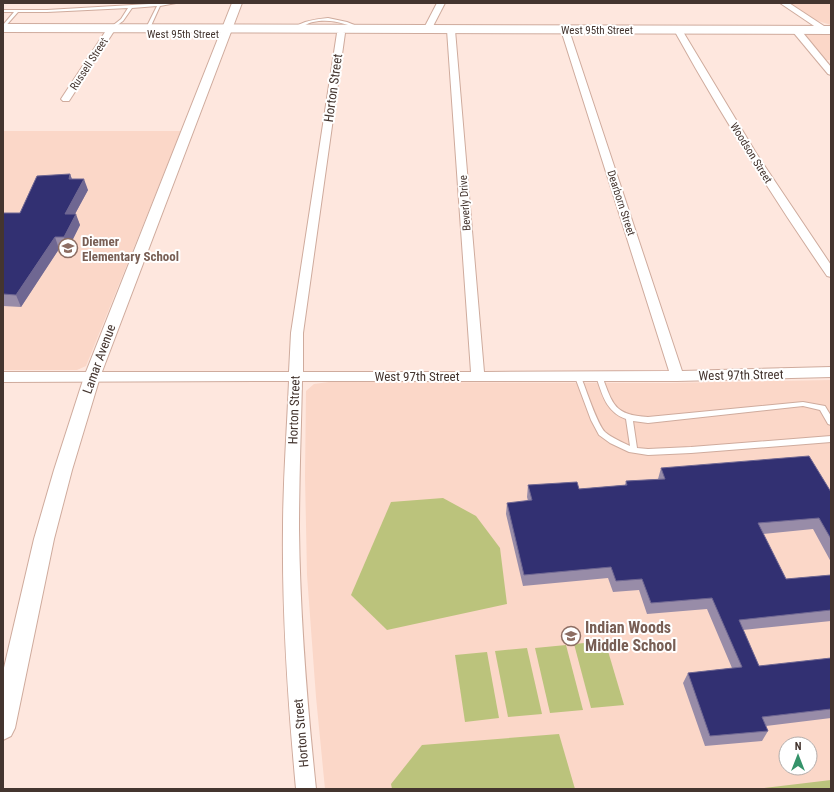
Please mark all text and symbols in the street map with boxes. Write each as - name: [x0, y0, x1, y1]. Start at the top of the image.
- street label: West 95th Street: [561, 24, 633, 37]
- street label: West 95th Street: [147, 28, 219, 41]
- street label: Russell Street: [67, 35, 111, 93]
- street label: Horton Street: [321, 53, 345, 123]
- street label: Woodson Street: [727, 120, 775, 186]
- street label: Dearborn Street: [604, 169, 638, 237]
- street label: Beverly Drive: [457, 175, 473, 231]
- place label: Diemer Elementary School: [82, 234, 179, 264]
- school or university icon: Diemer Elementary School: [57, 237, 79, 259]
- street label: Lamar Avenue: [80, 322, 118, 396]
- street label: West 97th Street: [698, 367, 784, 383]
- street label: West 97th Street: [375, 369, 460, 384]
- street label: Horton Street: [285, 375, 303, 445]
- place label: Indian Woods Middle School: [585, 618, 676, 655]
- school or university icon: Indian Woods Middle School: [560, 625, 582, 647]
- street label: Horton Street: [291, 698, 311, 768]
- north arrow: [778, 736, 818, 776]
- text: N: [795, 740, 802, 753]

